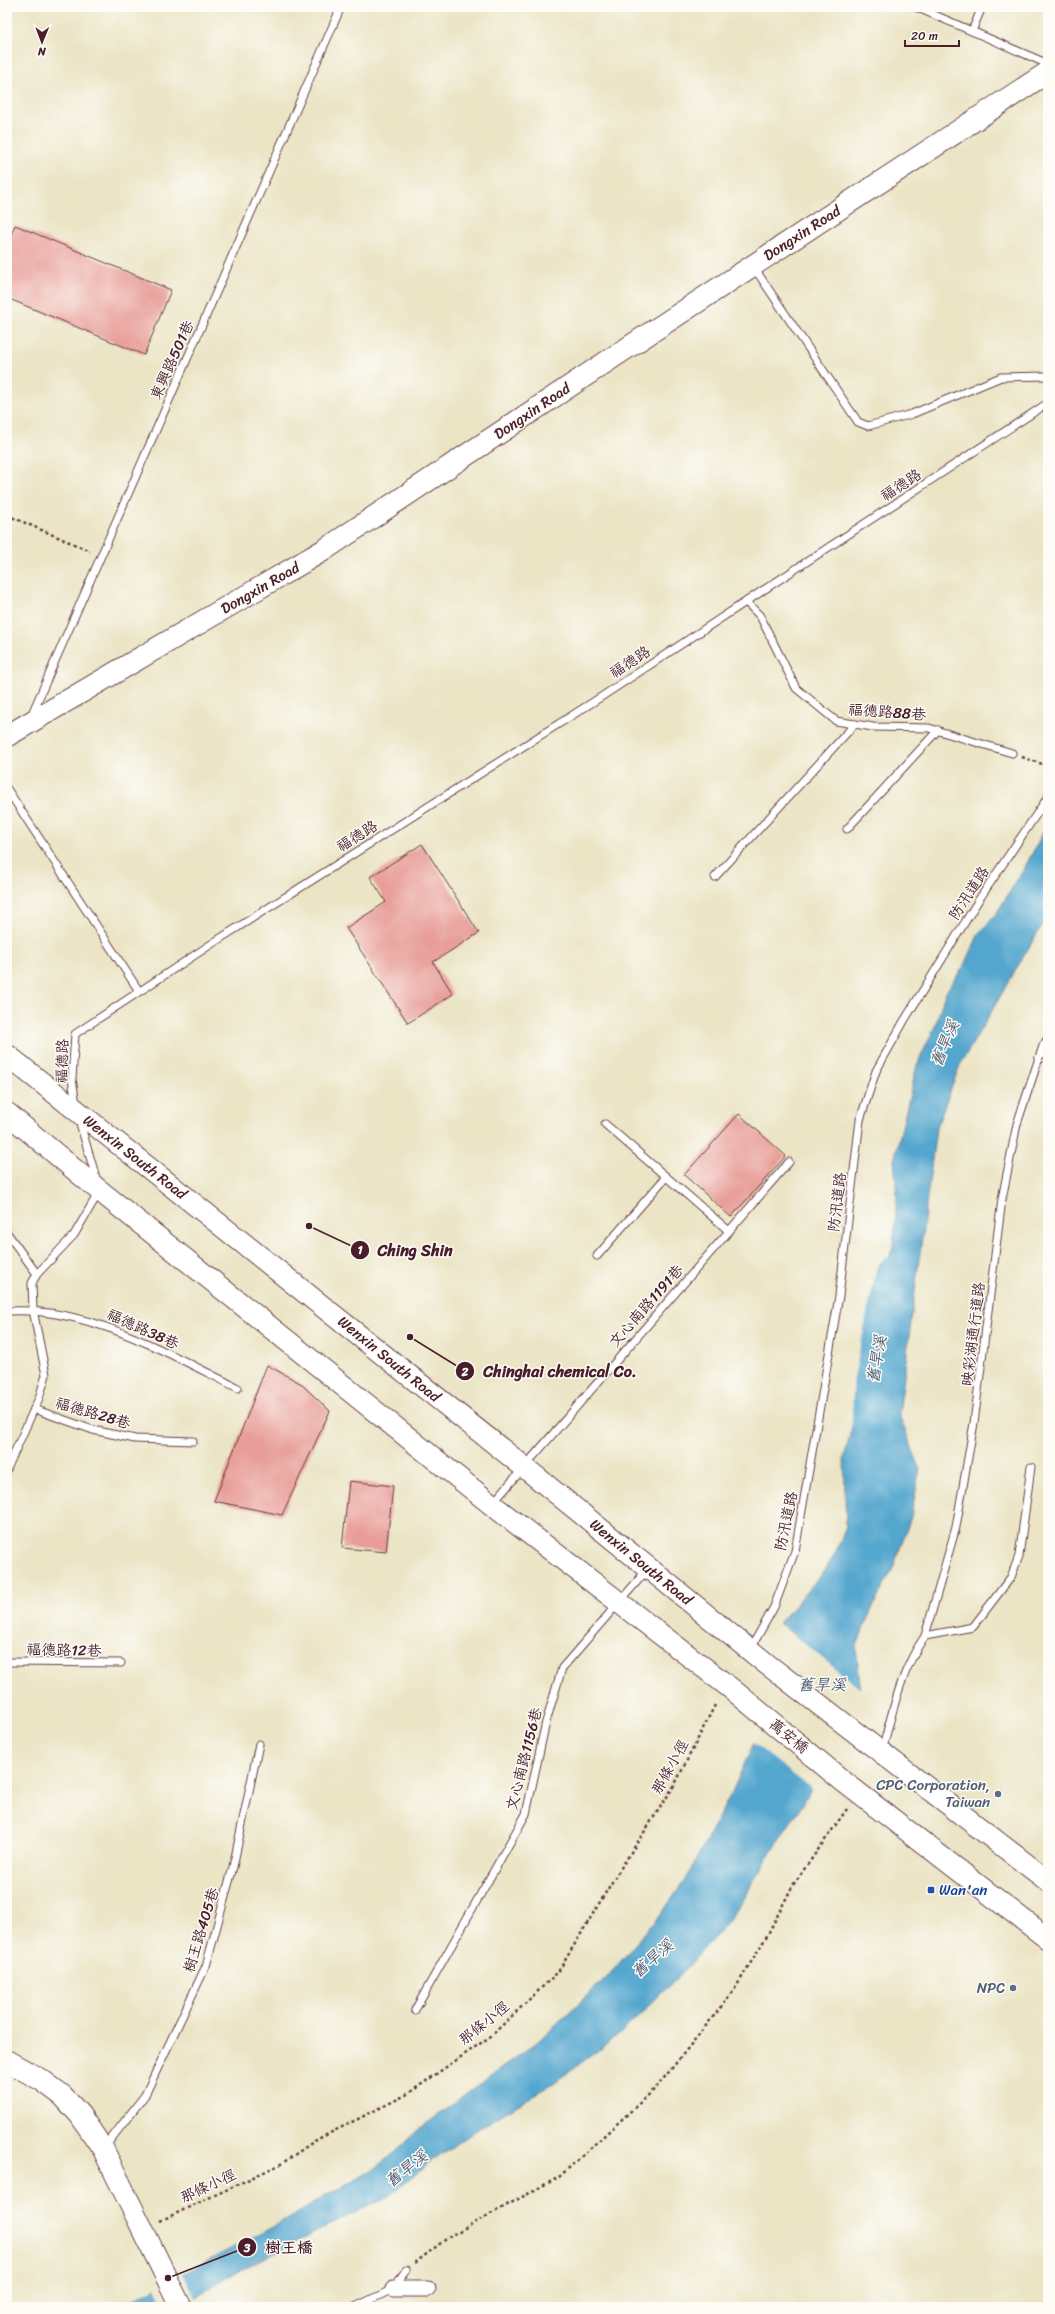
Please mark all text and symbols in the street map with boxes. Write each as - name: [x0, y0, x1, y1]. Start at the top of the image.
- north arrow: [22, 22, 62, 62]
- scale bar: [905, 22, 959, 48]
- text: 20 m: [911, 25, 938, 47]
- text: N: [37, 42, 47, 61]
- street label: Dongxin Road: [758, 198, 847, 268]
- street label: 東興路501巷: [143, 316, 201, 404]
- street label: Dongxin Road: [488, 375, 577, 446]
- street label: 福德路: [875, 462, 927, 508]
- street label: Dongxin Road: [215, 554, 306, 621]
- street label: 福德路: [604, 639, 656, 685]
- street label: 福德路88巷: [847, 696, 927, 728]
- street label: 福德路: [331, 813, 383, 859]
- street label: 防汛道路: [942, 861, 996, 925]
- water label: 舊旱溪: [922, 1015, 968, 1071]
- street label: 福德路: [48, 1038, 76, 1084]
- street label: Wenxin South Road: [77, 1108, 194, 1207]
- street label: 防汛道路: [820, 1171, 854, 1233]
- callout: Ching Shin: [350, 1236, 461, 1264]
- text: Ching Shin: [376, 1236, 453, 1265]
- text: 1: [357, 1239, 363, 1261]
- street label: 文心南路1191巷: [602, 1258, 690, 1354]
- street label: 映彩湖通行道路: [954, 1280, 992, 1388]
- street label: 福德路38巷: [102, 1301, 184, 1357]
- street label: Wenxin South Road: [332, 1309, 447, 1410]
- water label: 舊旱溪: [858, 1332, 895, 1385]
- callout: Chinghai chemical Co.: [455, 1357, 645, 1385]
- text: Chinghai chemical Co.: [482, 1357, 637, 1386]
- text: 2: [461, 1361, 469, 1383]
- street label: 福德路28巷: [52, 1390, 134, 1436]
- street label: 防汛道路: [767, 1489, 805, 1553]
- street label: Wenxin South Road: [584, 1512, 699, 1613]
- street label: 福德路12巷: [26, 1636, 102, 1664]
- water label: 舊旱溪: [798, 1670, 847, 1699]
- street label: 文心南路1156巷: [499, 1705, 549, 1813]
- street label: 萬安橋: [763, 1712, 815, 1760]
- street label: 那條小徑: [644, 1734, 696, 1800]
- place label: CPC Corporation, Taiwan: [876, 1772, 990, 1815]
- marker: CPC Corporation, Taiwan: [993, 1789, 1003, 1799]
- place label: Wan'an: [939, 1877, 987, 1903]
- street label: 樹王路405巷: [176, 1884, 226, 1976]
- marker: Wan'an: [926, 1885, 936, 1895]
- water label: 舊旱溪: [625, 1931, 681, 1985]
- place label: NPC: [977, 1975, 1005, 2001]
- marker: NPC: [1008, 1983, 1018, 1993]
- street label: 那條小徑: [452, 1994, 516, 2052]
- water label: 舊旱溪: [378, 2142, 435, 2195]
- street label: 那條小徑: [175, 2162, 241, 2210]
- callout: 樹王橋: [237, 2233, 321, 2261]
- text: 樹王橋: [265, 2233, 313, 2262]
- text: 3: [243, 2237, 251, 2259]

